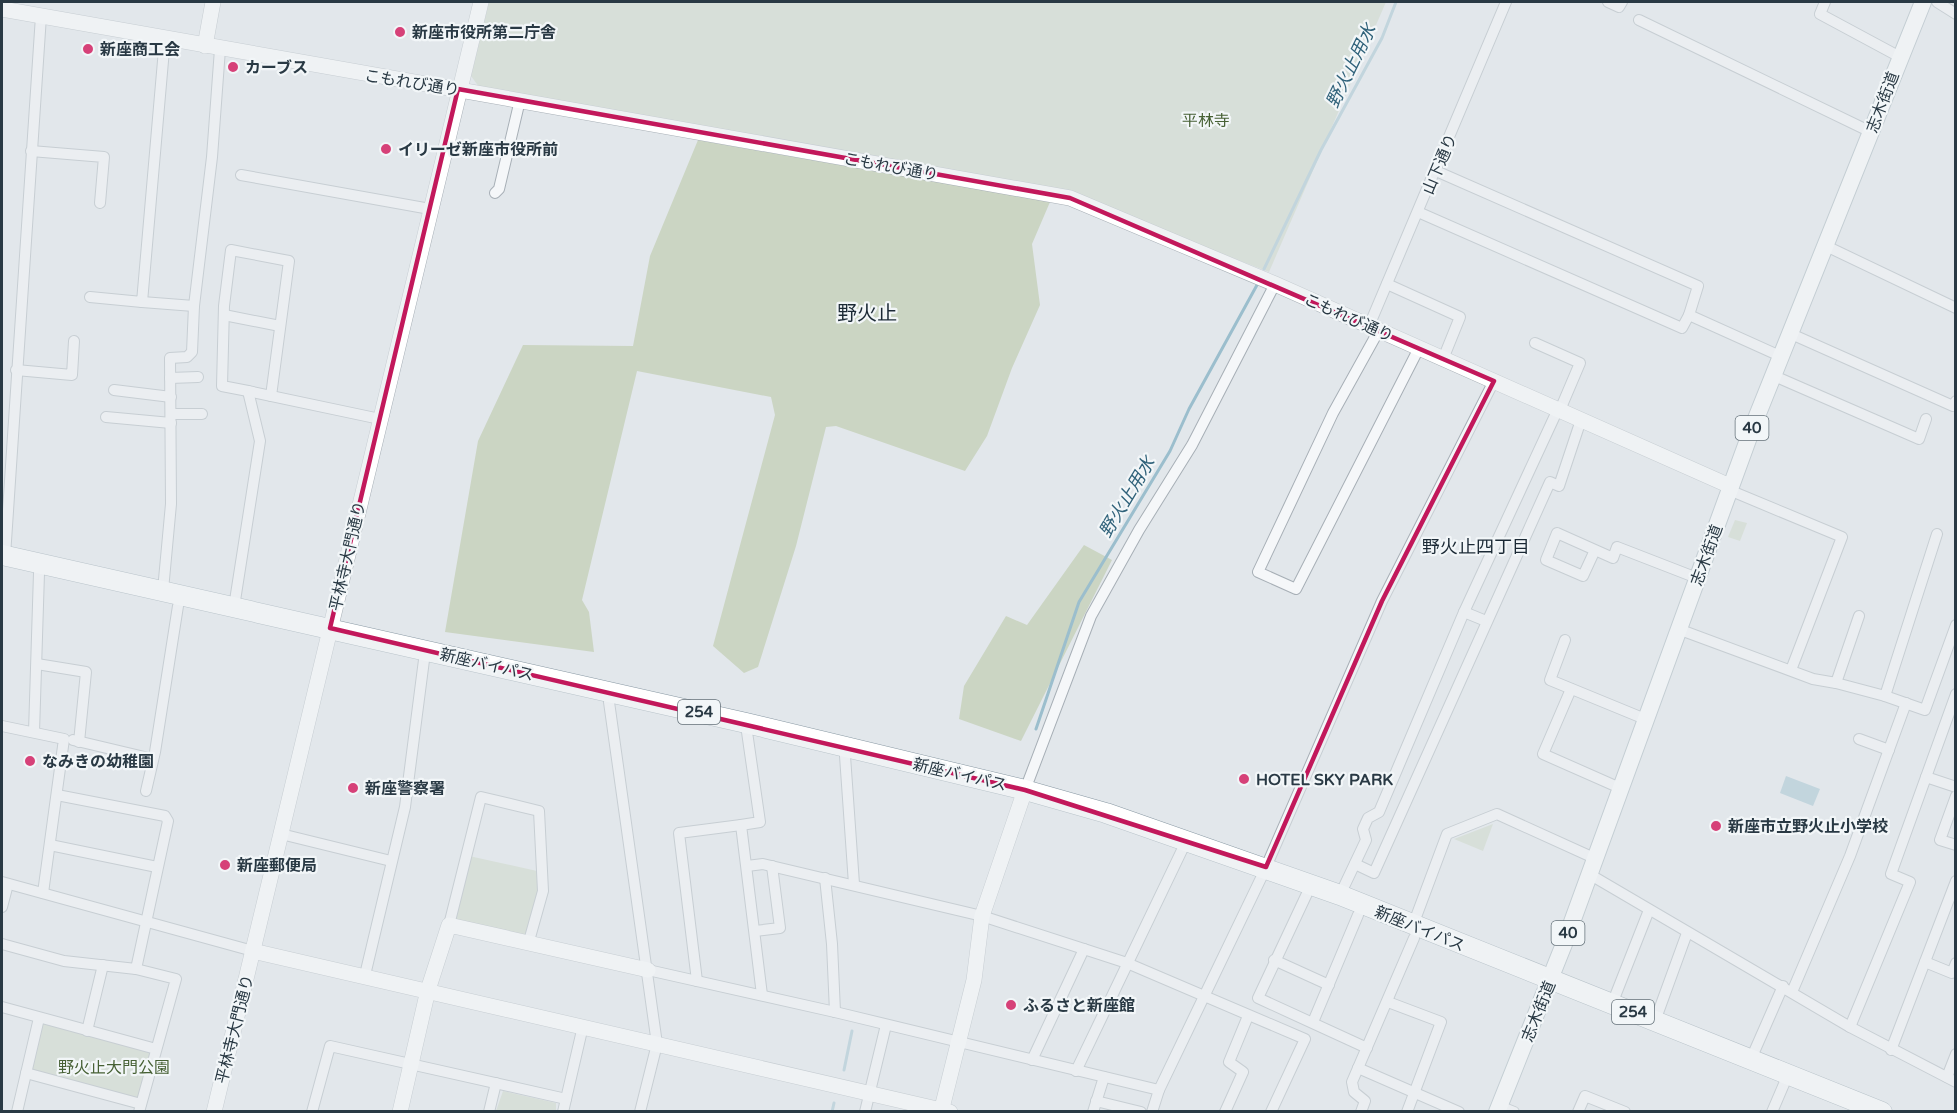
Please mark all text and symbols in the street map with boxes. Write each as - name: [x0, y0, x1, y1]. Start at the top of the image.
- water label: 野火止用水: [1321, 19, 1381, 111]
- place label: 新座市役所第二庁舎: [412, 23, 556, 43]
- marker: 新座市役所第二庁舎: [393, 25, 407, 39]
- place label: 新座商工会: [100, 40, 180, 60]
- marker: 新座商工会: [81, 42, 95, 56]
- place label: カーブス: [245, 58, 308, 78]
- marker: カーブス: [226, 60, 240, 74]
- street label: こもれび通り: [363, 66, 461, 100]
- street label: 志木街道: [1862, 69, 1904, 136]
- park label: 平林寺: [1182, 111, 1230, 131]
- street label: 山下通り: [1418, 131, 1462, 198]
- place label: イリーゼ新座市役所前: [398, 140, 558, 160]
- marker: イリーゼ新座市役所前: [379, 142, 393, 156]
- street label: こもれび通り: [842, 149, 940, 185]
- street label: こもれび通り: [1301, 289, 1397, 347]
- district label: 野火止: [837, 302, 897, 326]
- road number: 40: [1736, 416, 1768, 440]
- water label: 野火止用水: [1094, 451, 1161, 541]
- street label: 平林寺大門通り: [326, 499, 370, 613]
- street label: 志木街道: [1687, 522, 1727, 589]
- district label: 野火止四丁目: [1422, 536, 1530, 558]
- street label: 新座バイパス: [438, 644, 536, 685]
- road number: 254: [678, 700, 720, 724]
- place label: なみきの幼稚園: [42, 752, 154, 772]
- marker: なみきの幼稚園: [23, 754, 37, 768]
- street label: 新座バイパス: [911, 754, 1009, 795]
- place label: HOTEL SKY PARK: [1256, 770, 1393, 790]
- marker: HOTEL SKY PARK: [1237, 772, 1251, 786]
- place label: 新座警察署: [365, 779, 445, 799]
- marker: 新座警察署: [346, 781, 360, 795]
- place label: 新座市立野火止小学校: [1728, 817, 1888, 837]
- marker: 新座市立野火止小学校: [1709, 819, 1723, 833]
- place label: 新座郵便局: [237, 856, 317, 876]
- marker: 新座郵便局: [218, 858, 232, 872]
- street label: 新座バイパス: [1372, 902, 1468, 956]
- road number: 40: [1552, 921, 1584, 945]
- street label: 平林寺大門通り: [212, 972, 258, 1086]
- street label: 志木街道: [1518, 978, 1560, 1045]
- place label: ふるさと新座館: [1023, 996, 1135, 1016]
- marker: ふるさと新座館: [1004, 998, 1018, 1012]
- road number: 254: [1612, 1000, 1654, 1024]
- park label: 野火止大門公園: [58, 1058, 170, 1078]

